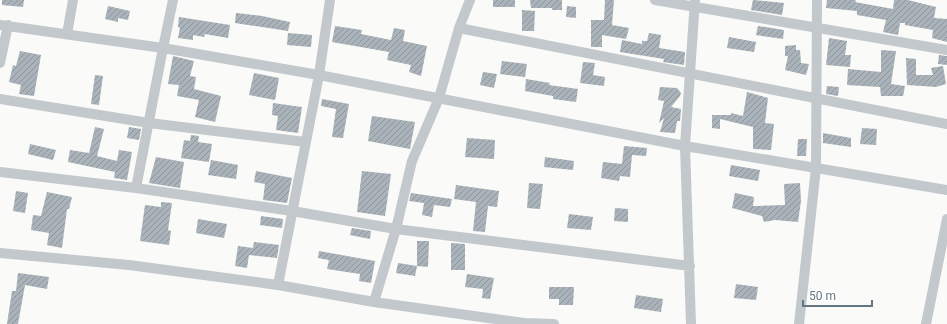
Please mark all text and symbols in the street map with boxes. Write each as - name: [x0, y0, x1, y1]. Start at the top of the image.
- scale bar: [803, 282, 872, 308]
- text: 50 m: [809, 289, 836, 303]

